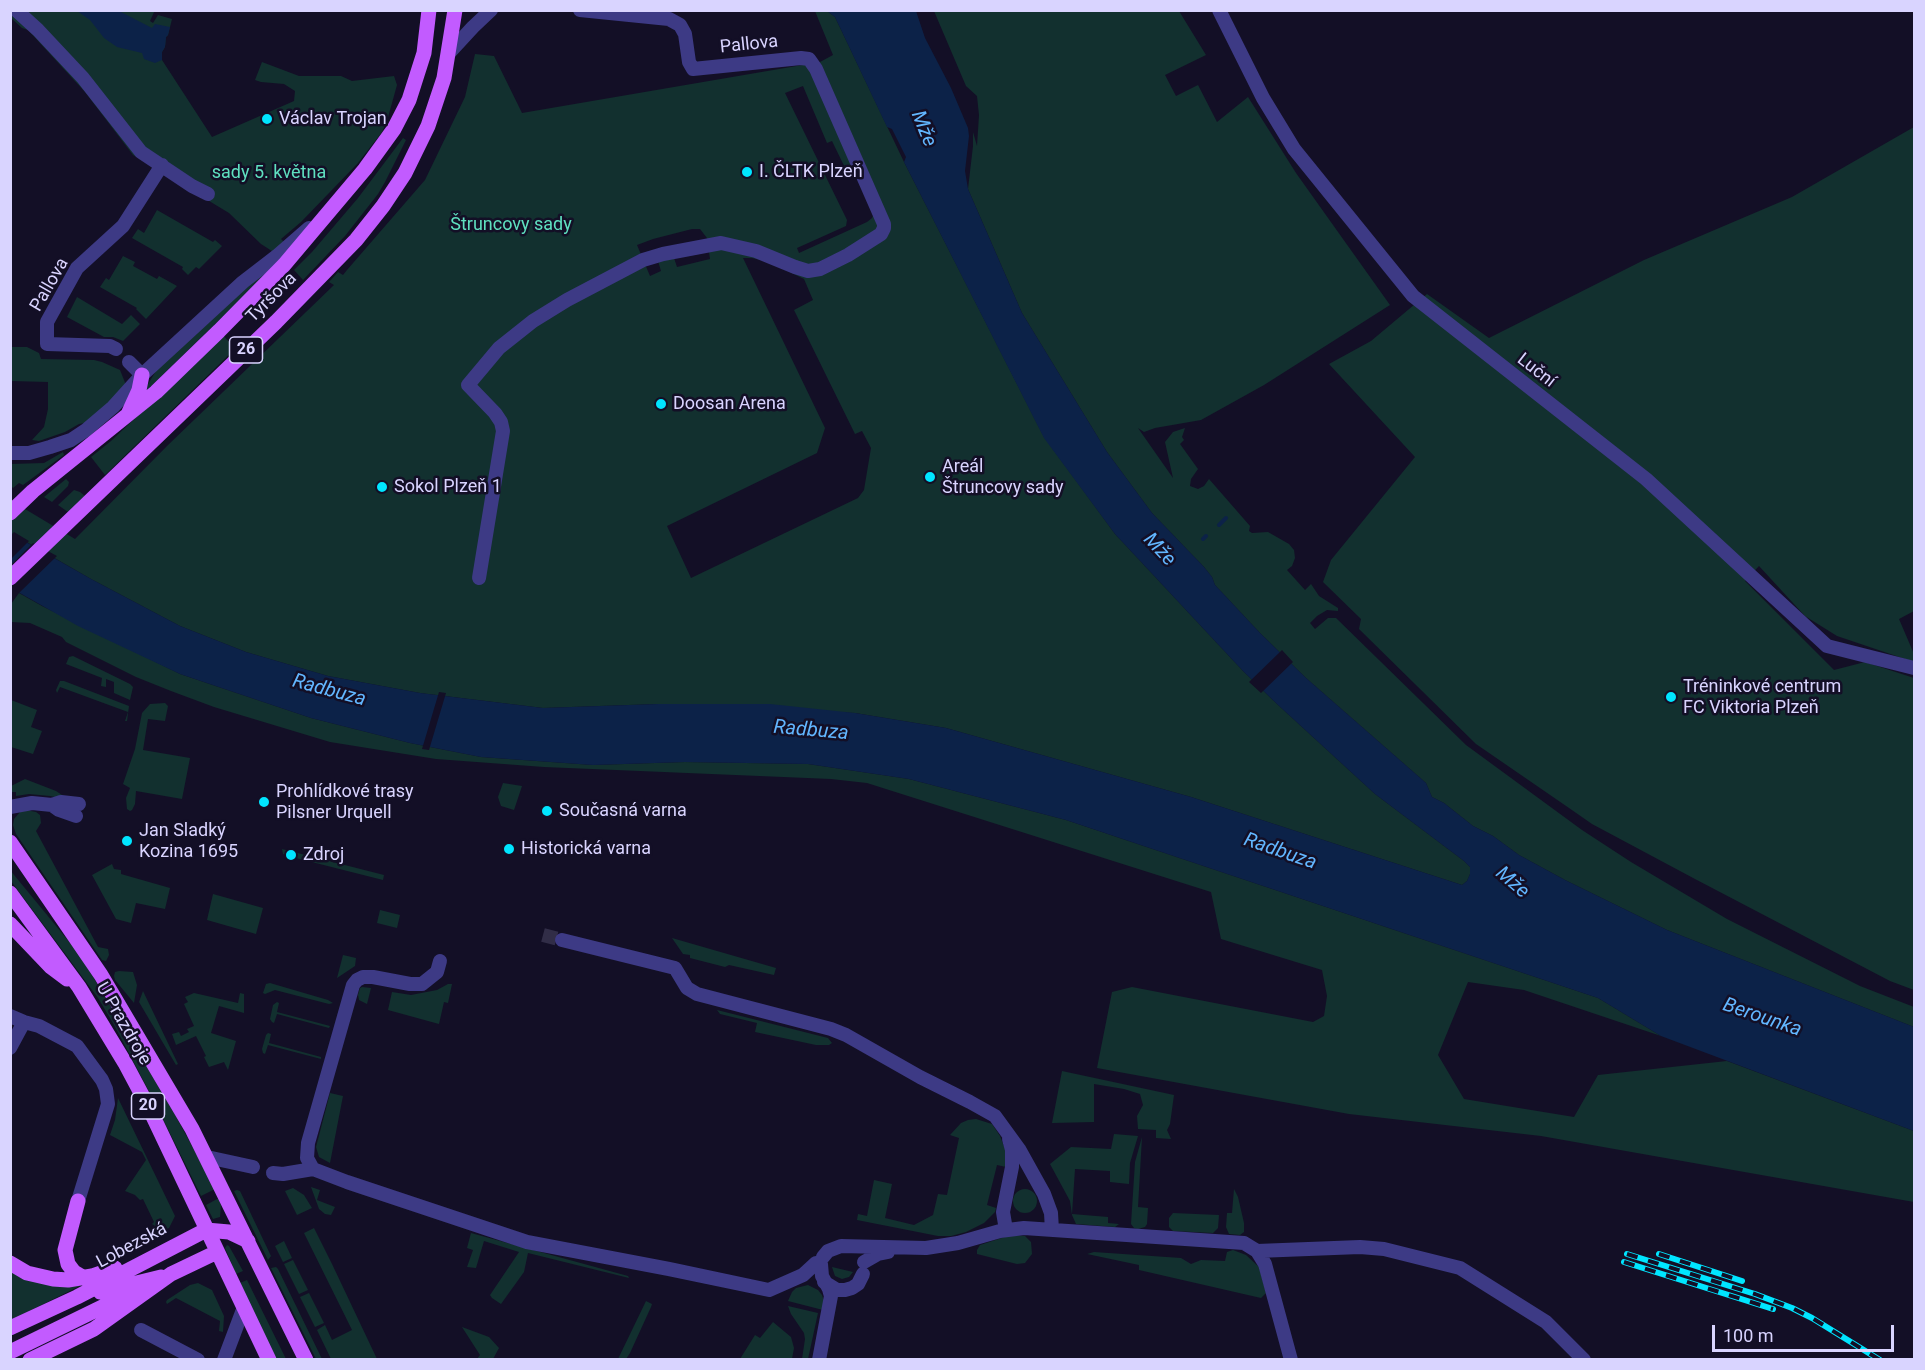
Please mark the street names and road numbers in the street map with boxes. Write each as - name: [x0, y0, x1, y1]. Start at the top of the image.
- street label: Pallova: [719, 31, 779, 59]
- street label: Pallova: [26, 254, 74, 316]
- street label: Tyršova: [242, 268, 302, 328]
- road number: 26: [230, 337, 262, 363]
- street label: Luční: [1512, 349, 1560, 393]
- street label: U Prazdroje: [91, 979, 155, 1069]
- road number: 20: [132, 1093, 164, 1119]
- street label: Lobezská: [93, 1218, 171, 1274]

